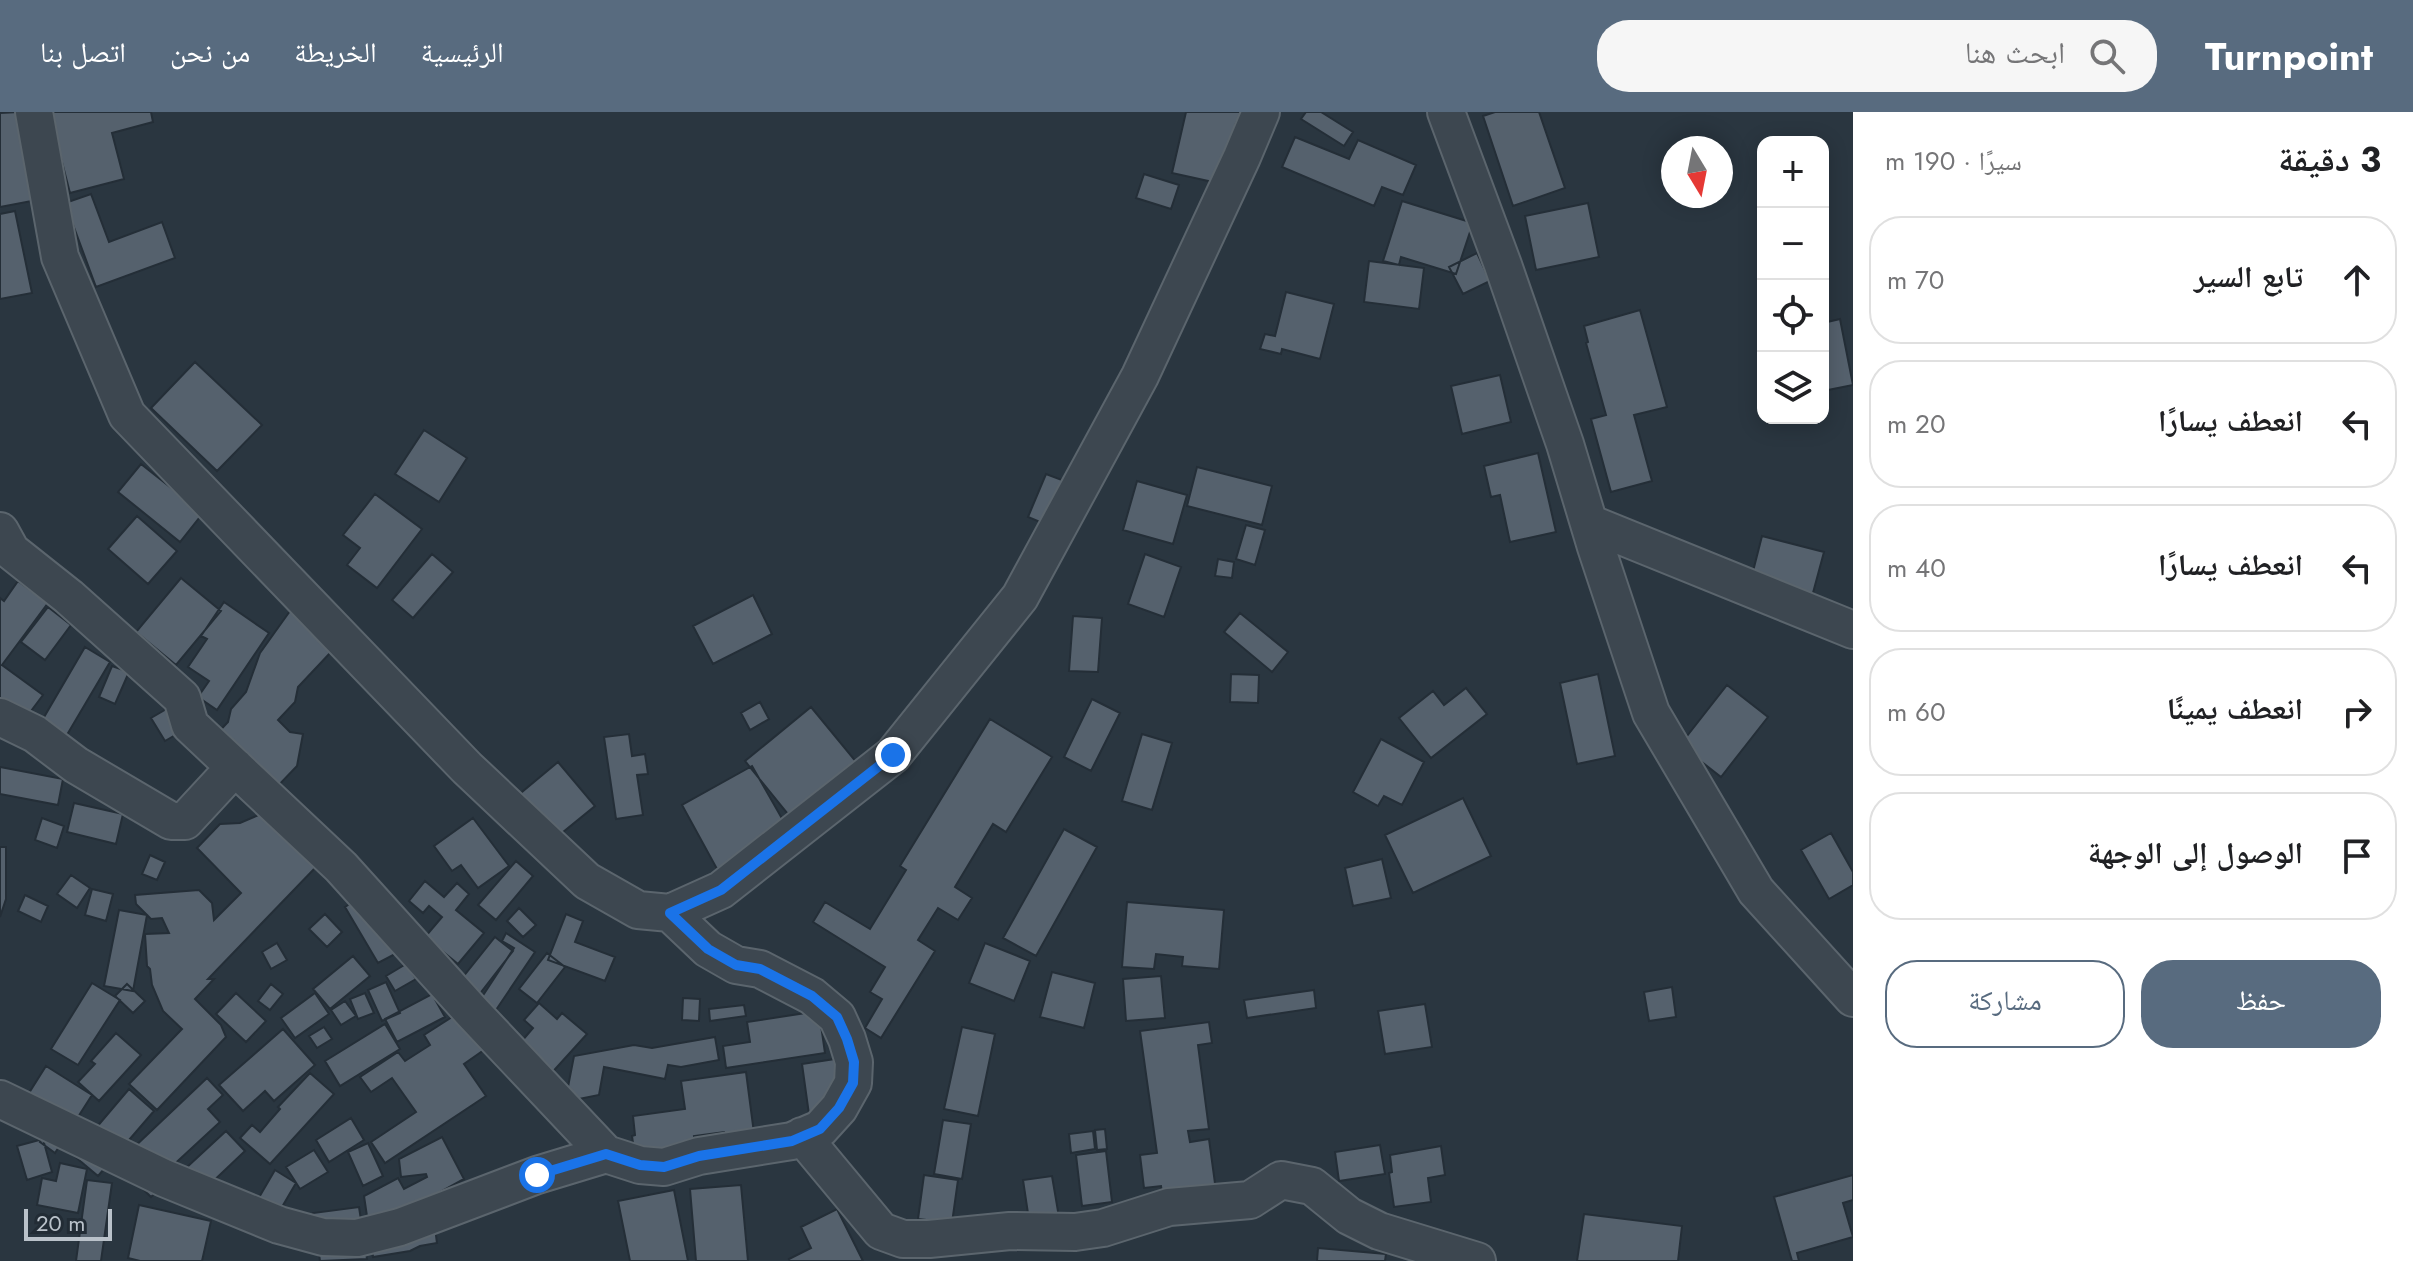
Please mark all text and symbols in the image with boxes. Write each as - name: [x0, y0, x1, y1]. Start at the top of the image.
- search box: [1597, 20, 2157, 92]
- text: Turnpoint: [2205, 29, 2373, 84]
- text: ابحث هنا: [1965, 31, 2065, 74]
- text: اتصل بنا: [40, 32, 126, 73]
- text: من نحن: [170, 32, 250, 73]
- text: الخريطة: [294, 32, 377, 73]
- text: الرئيسية: [421, 32, 504, 73]
- icon: search: [2085, 34, 2129, 78]
- text: 3 دقيقة: [2278, 135, 2381, 184]
- north arrow: [1661, 136, 1733, 208]
- map controls: [1757, 136, 1829, 424]
- button: +: [1757, 136, 1829, 208]
- text: سيرًا · 190 m: [1885, 142, 2022, 180]
- button: −: [1757, 208, 1829, 280]
- text: تابع السير: [2194, 255, 2303, 298]
- icon: ahead: [2335, 258, 2379, 302]
- text: 70 m: [1887, 261, 1944, 299]
- button: locate: [1757, 280, 1829, 352]
- button: layers: [1757, 352, 1829, 424]
- text: انعطف يسارًا: [2158, 399, 2303, 442]
- icon: left: [2335, 402, 2379, 446]
- text: 20 m: [1887, 405, 1946, 443]
- text: انعطف يسارًا: [2158, 543, 2303, 586]
- icon: left: [2335, 546, 2379, 590]
- text: 40 m: [1887, 549, 1946, 587]
- text: انعطف يمينًا: [2167, 687, 2303, 730]
- icon: right: [2335, 690, 2379, 734]
- text: 60 m: [1887, 693, 1946, 731]
- route end: [875, 737, 911, 773]
- text: الوصول إلى الوجهة: [2088, 831, 2303, 874]
- icon: arrive: [2335, 834, 2379, 878]
- button: مشاركة: [1885, 960, 2125, 1048]
- button: حفظ: [2141, 960, 2381, 1048]
- route start: [519, 1157, 555, 1193]
- scale bar: [24, 1205, 112, 1241]
- text: 20 m: [36, 1207, 85, 1239]

